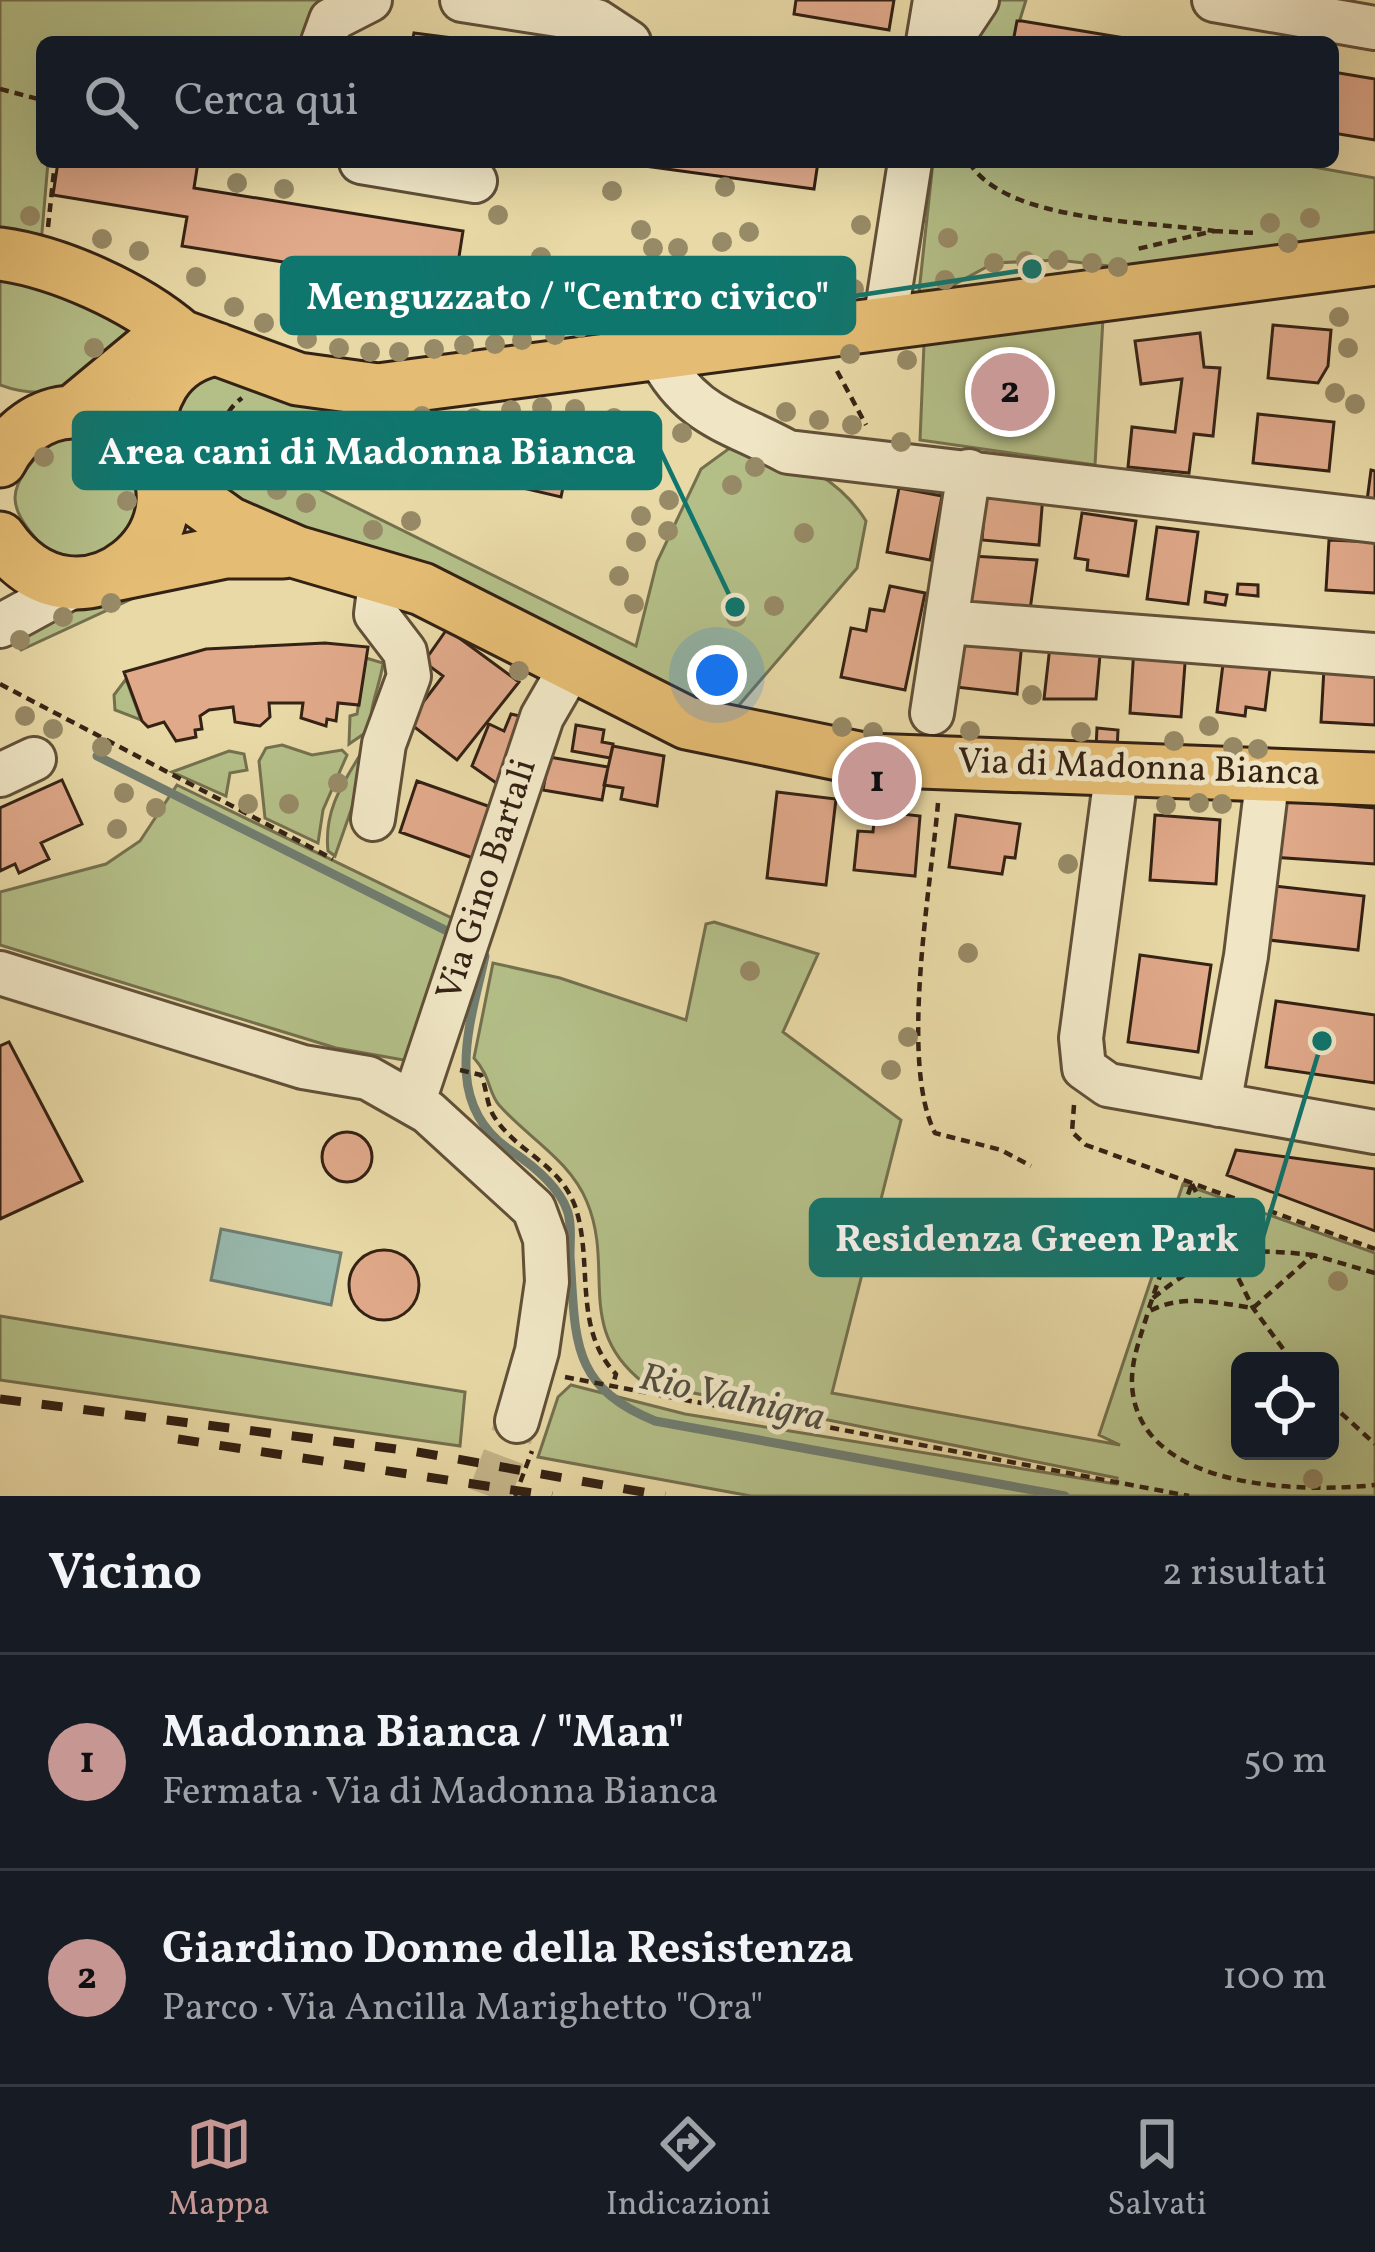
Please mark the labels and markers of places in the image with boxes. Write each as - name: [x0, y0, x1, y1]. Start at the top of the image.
- callout: Menguzzato / "Centro civico": [282, 258, 854, 333]
- pin: 2: [971, 347, 1049, 437]
- callout: Area cani di Madonna Bianca: [74, 413, 660, 488]
- pin: 1: [838, 736, 916, 826]
- callout: Residenza Green Park: [811, 1200, 1263, 1275]

